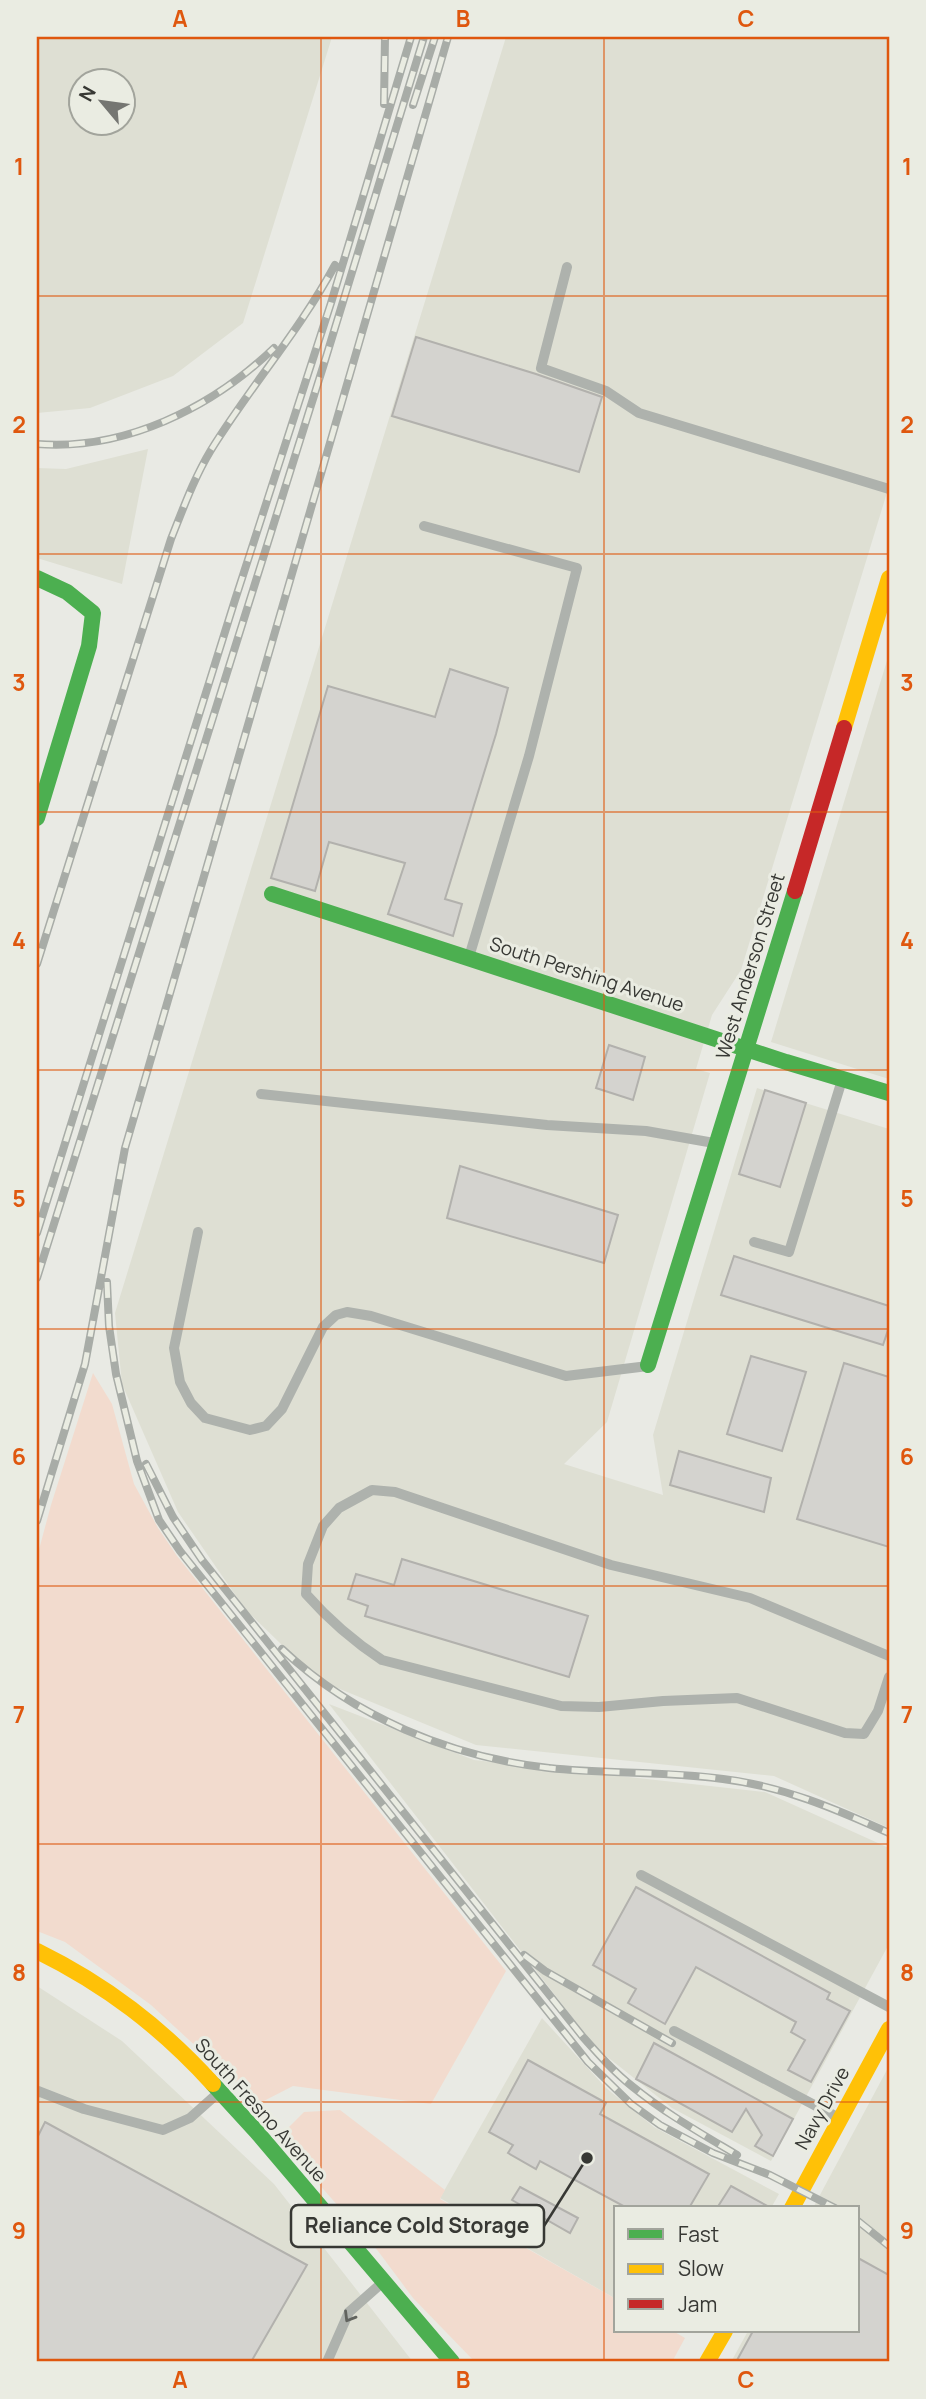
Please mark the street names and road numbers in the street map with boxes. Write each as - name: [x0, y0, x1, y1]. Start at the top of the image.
- street label: West Anderson Street: [709, 870, 791, 1062]
- street label: South Pershing Avenue: [486, 930, 688, 1018]
- street label: South Fresno Avenue: [189, 2032, 333, 2188]
- street label: Navy Drive: [789, 2062, 855, 2154]

